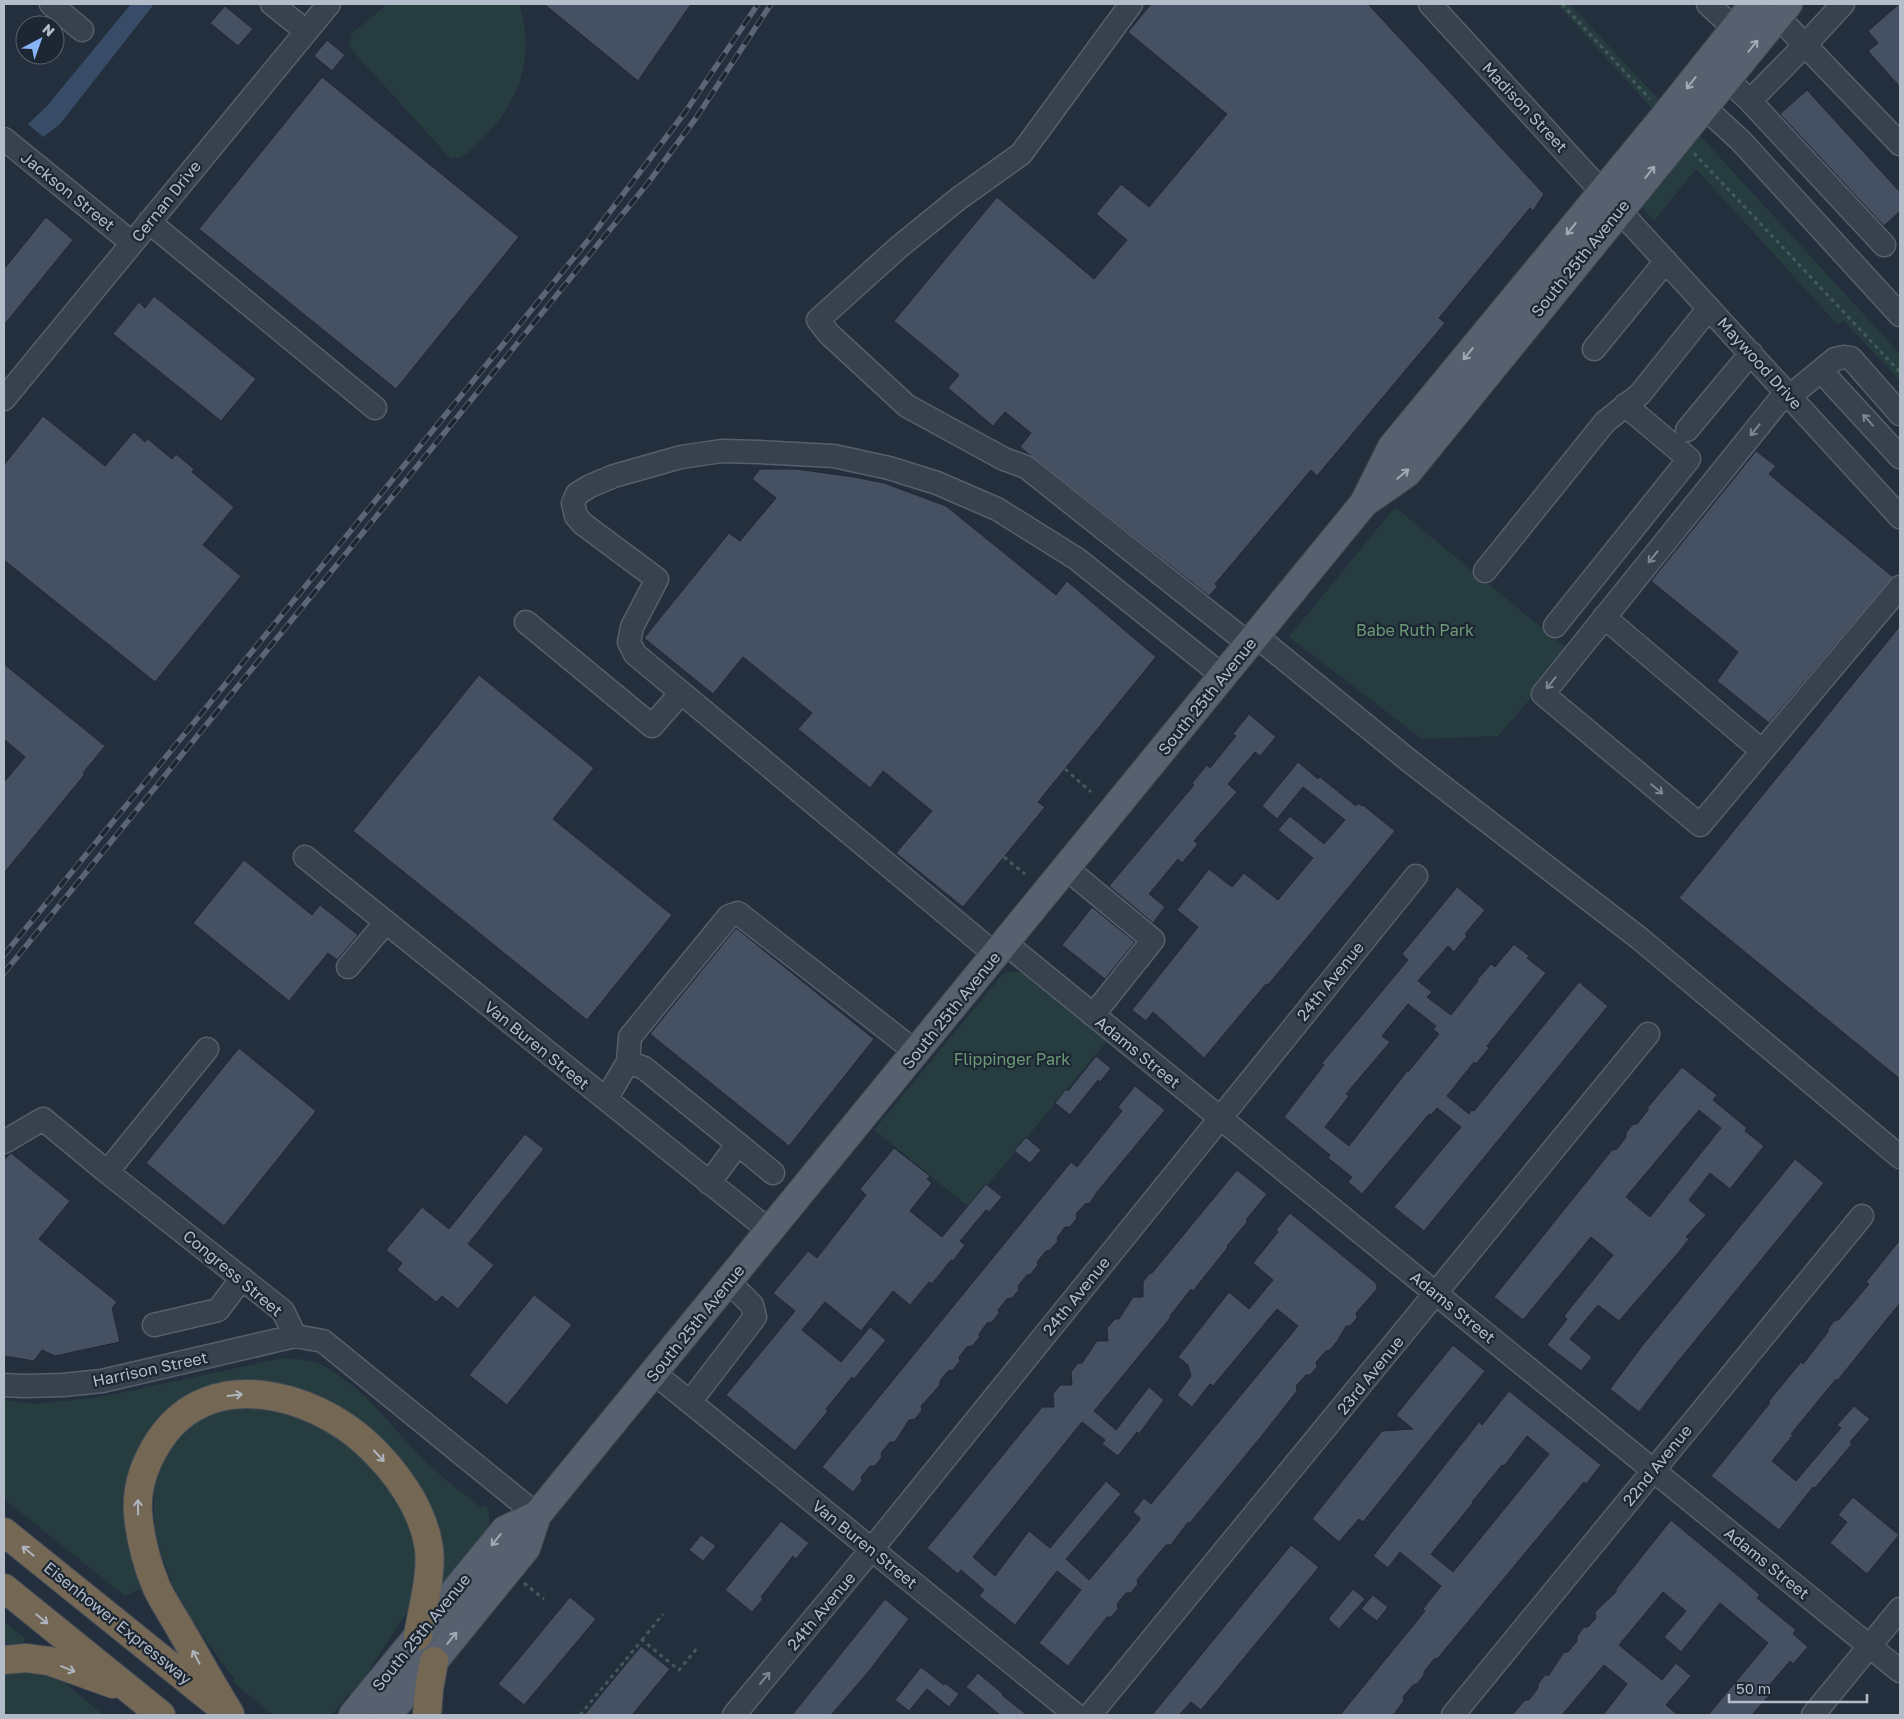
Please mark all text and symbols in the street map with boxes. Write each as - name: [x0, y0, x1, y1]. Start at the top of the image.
- north arrow: [15, 15, 65, 65]
- text: N: [39, 20, 58, 40]
- one-way arrow: [1748, 40, 1759, 53]
- street label: Madison Street: [1478, 58, 1572, 156]
- one-way arrow: [1686, 76, 1697, 89]
- street label: Jackson Street: [17, 147, 119, 235]
- street label: Cernan Drive: [127, 156, 205, 246]
- one-way arrow: [1645, 166, 1656, 179]
- street label: South 25th Avenue: [1527, 195, 1633, 321]
- one-way arrow: [1566, 222, 1577, 235]
- street label: Maywood Drive: [1713, 313, 1807, 413]
- one-way arrow: [1463, 347, 1474, 360]
- one-way arrow: [1862, 414, 1873, 427]
- one-way arrow: [1750, 423, 1761, 436]
- one-way arrow: [1396, 469, 1409, 480]
- one-way arrow: [1648, 550, 1659, 563]
- park label: Babe Ruth Park: [1356, 620, 1474, 640]
- street label: South 25th Avenue: [1154, 633, 1260, 759]
- one-way arrow: [1546, 676, 1557, 689]
- one-way arrow: [1650, 783, 1663, 795]
- street label: 24th Avenue: [1292, 937, 1368, 1025]
- street label: South 25th Avenue: [898, 947, 1004, 1073]
- street label: Van Buren Street: [480, 996, 594, 1094]
- street label: Adams Street: [1092, 1012, 1184, 1092]
- park label: Flippinger Park: [954, 1049, 1070, 1069]
- street label: Congress Street: [179, 1226, 287, 1320]
- street label: 24th Avenue: [1038, 1252, 1114, 1340]
- street label: South 25th Avenue: [642, 1260, 748, 1386]
- street label: Adams Street: [1407, 1267, 1499, 1347]
- street label: 23rd Avenue: [1332, 1332, 1408, 1418]
- street label: Harrison Street: [91, 1347, 209, 1391]
- one-way arrow: [226, 1390, 242, 1400]
- street label: 22nd Avenue: [1618, 1420, 1696, 1510]
- one-way arrow: [373, 1450, 385, 1463]
- street label: Van Buren Street: [808, 1495, 922, 1593]
- one-way arrow: [133, 1499, 143, 1516]
- street label: Adams Street: [1721, 1523, 1813, 1603]
- one-way arrow: [491, 1534, 502, 1547]
- one-way arrow: [22, 1546, 35, 1557]
- street label: Eisenhower Expressway: [40, 1557, 196, 1689]
- street label: 24th Avenue: [783, 1568, 859, 1654]
- street label: South 25th Avenue: [368, 1569, 474, 1695]
- one-way arrow: [35, 1614, 49, 1624]
- one-way arrow: [447, 1632, 458, 1645]
- one-way arrow: [191, 1650, 200, 1665]
- one-way arrow: [60, 1665, 75, 1675]
- one-way arrow: [760, 1671, 771, 1684]
- scale bar: [1729, 1672, 1866, 1704]
- text: 50 m: [1736, 1679, 1771, 1697]

